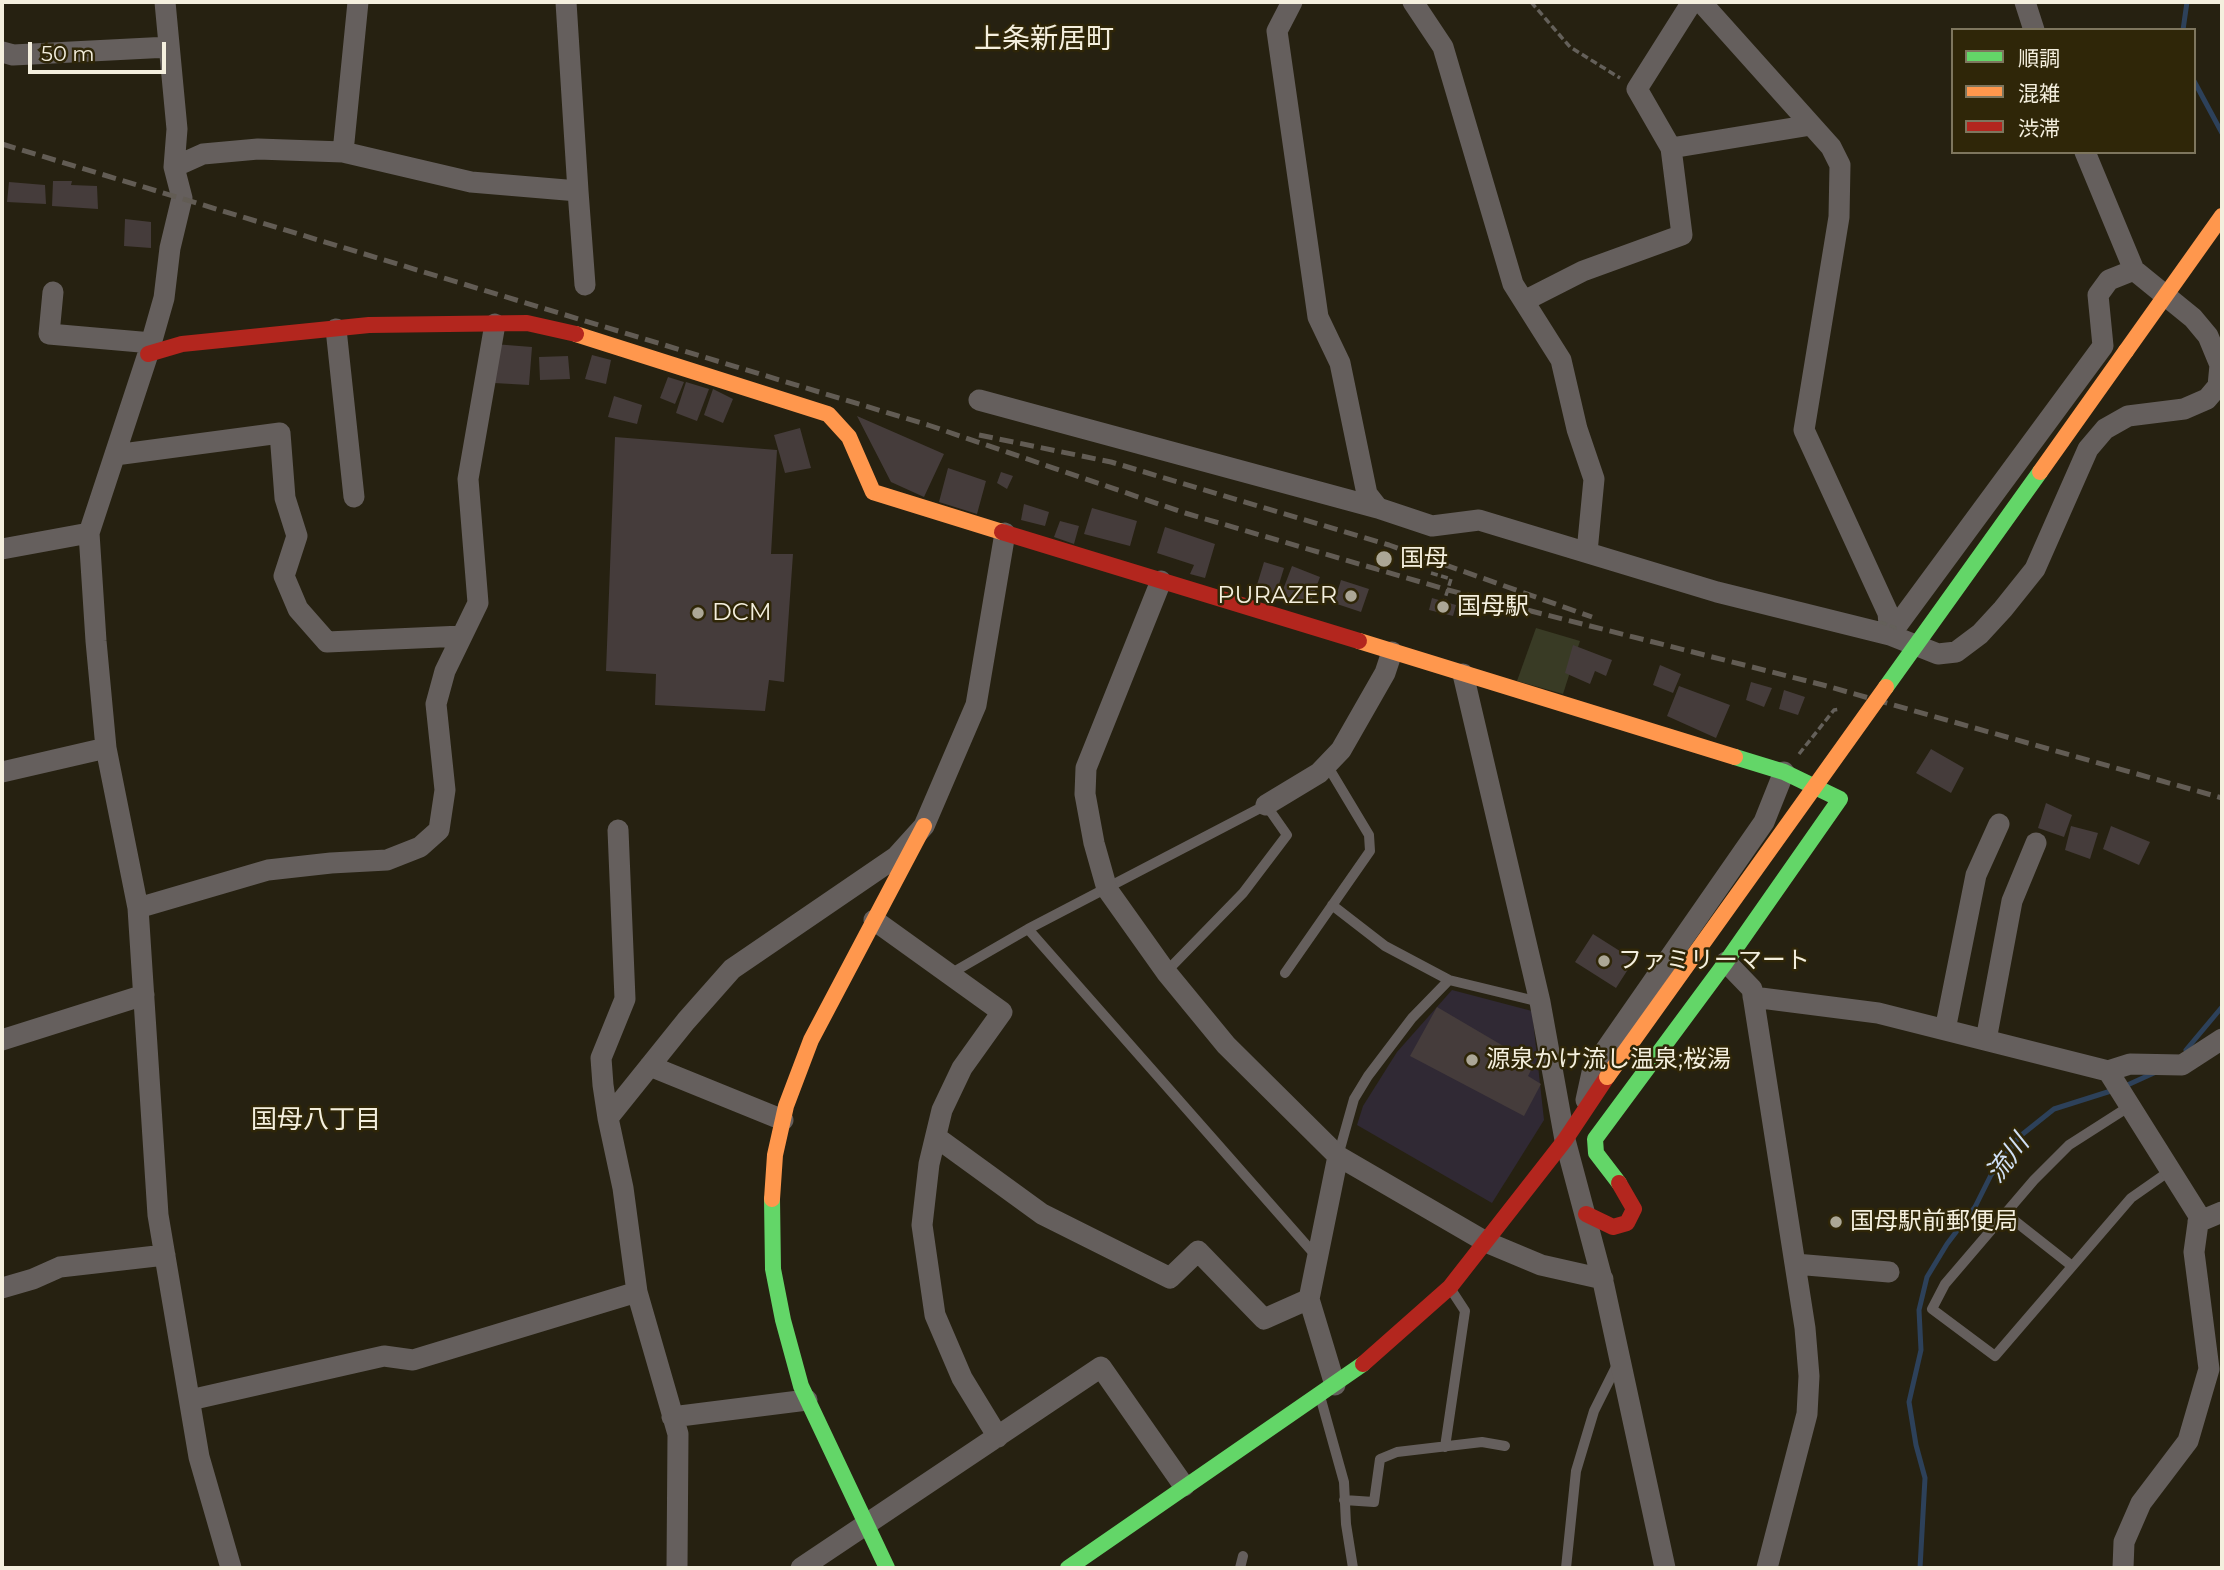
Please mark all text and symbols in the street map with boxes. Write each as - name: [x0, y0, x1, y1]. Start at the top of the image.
- district label: 上条新居町: [974, 23, 1114, 57]
- scale bar: [32, 28, 170, 72]
- legend: [1951, 28, 2196, 154]
- text: 50 m: [41, 41, 95, 66]
- text: 順調: [2018, 46, 2060, 71]
- text: 混雑: [2018, 81, 2060, 106]
- text: 渋滞: [2018, 116, 2060, 141]
- place label: 国母: [1400, 545, 1448, 573]
- marker: 国母: [1374, 549, 1394, 569]
- place label: PURAZER: [1217, 582, 1337, 610]
- marker: PURAZER: [1343, 588, 1359, 604]
- place label: 国母駅: [1457, 593, 1529, 621]
- place label: DCM: [712, 599, 772, 627]
- marker: 国母駅: [1435, 599, 1451, 615]
- marker: DCM: [690, 605, 706, 621]
- place label: ファミリーマート: [1618, 947, 1810, 975]
- marker: ファミリーマート: [1596, 953, 1612, 969]
- place label: 源泉かけ流し温泉;桜湯: [1486, 1046, 1731, 1074]
- marker: 源泉かけ流し温泉;桜湯: [1464, 1052, 1480, 1068]
- district label: 国母八丁目: [251, 1104, 381, 1136]
- water label: 流川: [1980, 1129, 2036, 1189]
- place label: 国母駅前郵便局: [1850, 1208, 2018, 1236]
- marker: 国母駅前郵便局: [1828, 1214, 1844, 1230]

